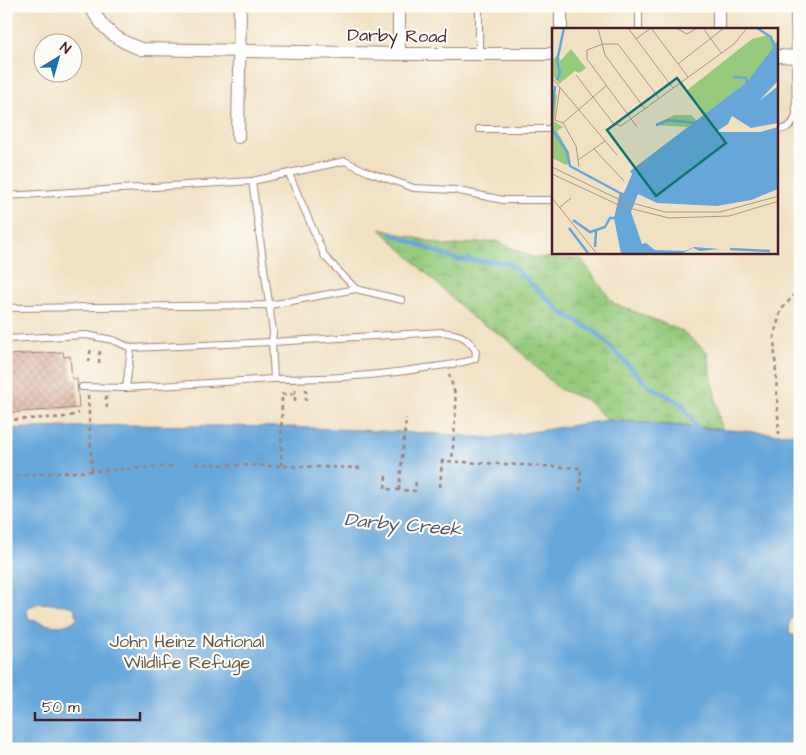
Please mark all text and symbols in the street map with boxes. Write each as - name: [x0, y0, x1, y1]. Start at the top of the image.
- street label: Darby Road: [347, 23, 447, 50]
- inset map: [552, 28, 778, 254]
- north arrow: [32, 32, 82, 82]
- text: N: [56, 38, 75, 59]
- water label: Darby Creek: [343, 506, 463, 544]
- park label: John Heinz National Wildlife Refuge: [110, 629, 265, 676]
- scale bar: [35, 690, 140, 722]
- text: 50 m: [42, 697, 80, 718]

